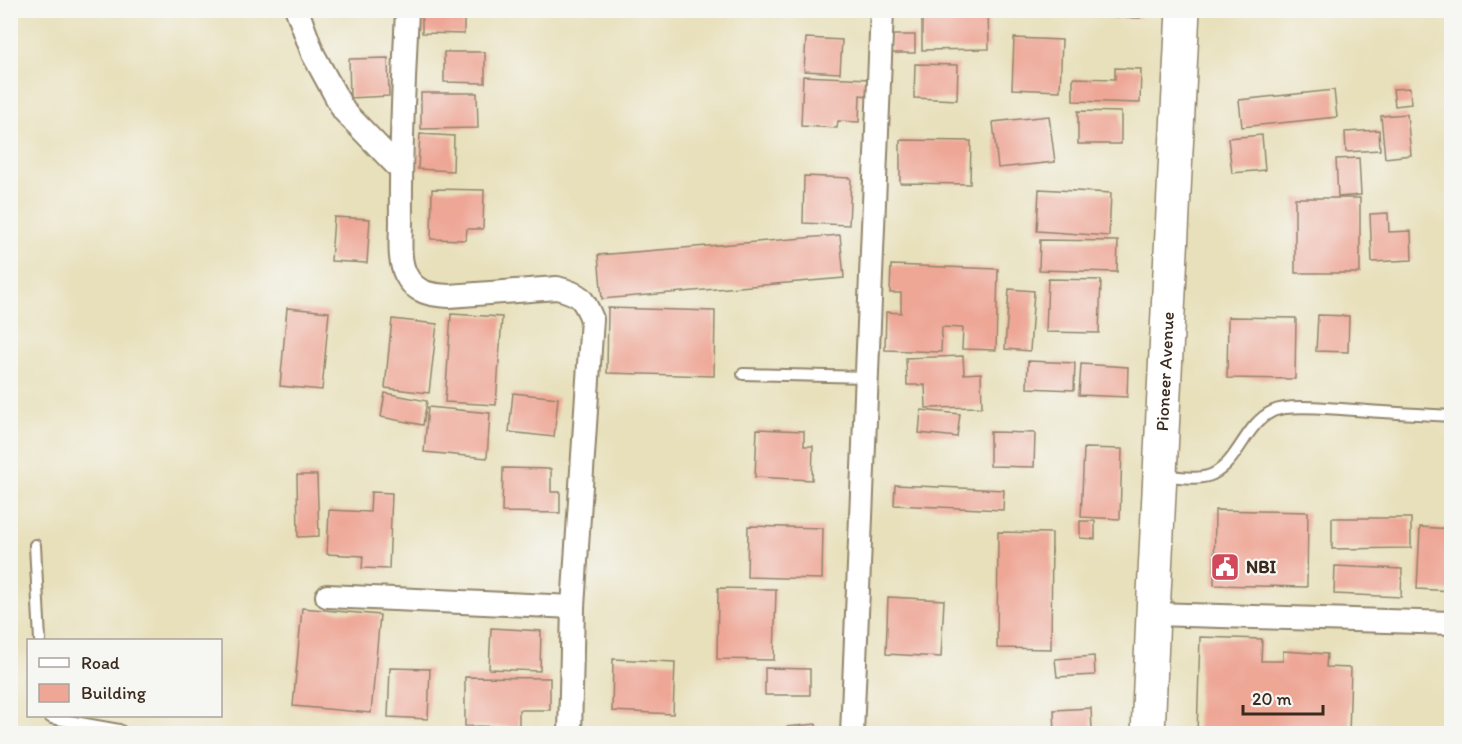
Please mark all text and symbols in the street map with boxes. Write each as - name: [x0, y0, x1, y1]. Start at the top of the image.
- street label: Pioneer Avenue: [1151, 311, 1179, 432]
- public building icon: NBI: [1209, 551, 1241, 583]
- place label: NBI: [1246, 556, 1277, 578]
- legend: [27, 639, 222, 717]
- text: Road: [81, 652, 120, 674]
- scale bar: [1243, 678, 1322, 716]
- text: Building: [81, 682, 147, 704]
- text: 20 m: [1252, 688, 1292, 710]

